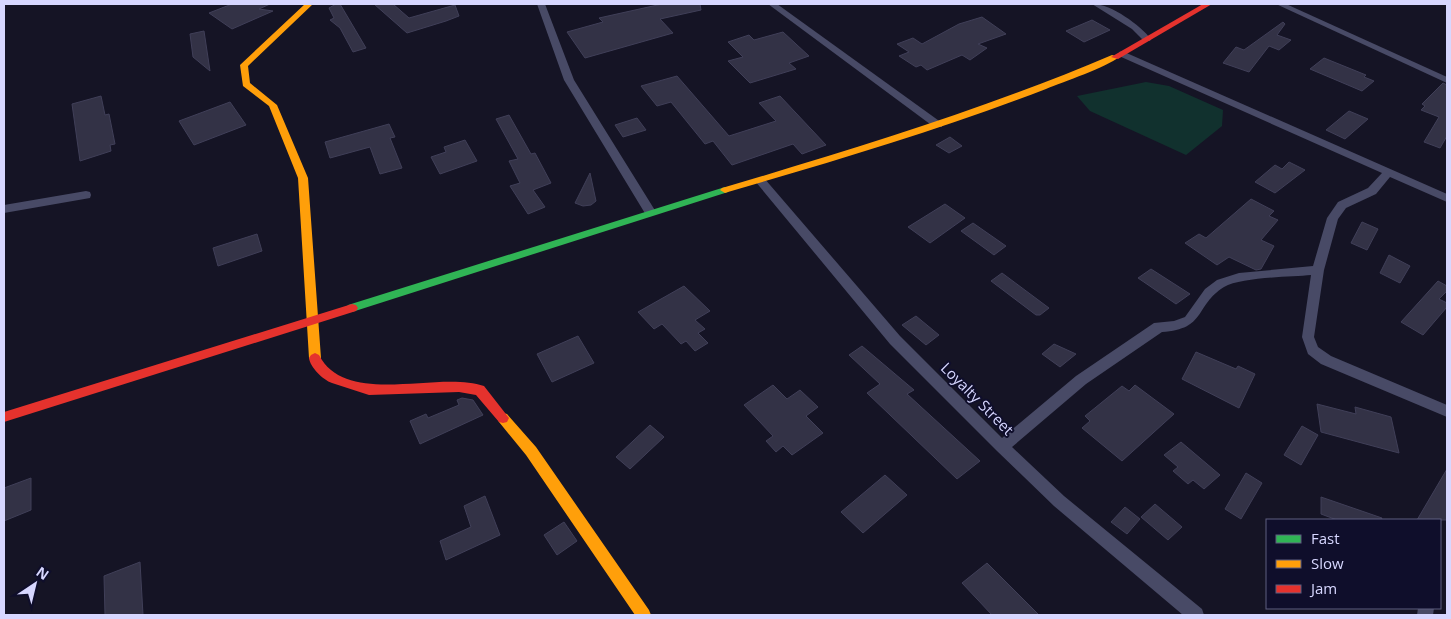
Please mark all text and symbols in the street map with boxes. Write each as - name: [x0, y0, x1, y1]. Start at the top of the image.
- street label: Loyalty Street: [937, 358, 1018, 439]
- legend: [1266, 519, 1441, 609]
- text: Fast: [1311, 528, 1340, 548]
- text: Slow: [1311, 553, 1344, 573]
- north arrow: [10, 559, 60, 609]
- text: N: [33, 562, 53, 584]
- text: Jam: [1309, 578, 1337, 598]

